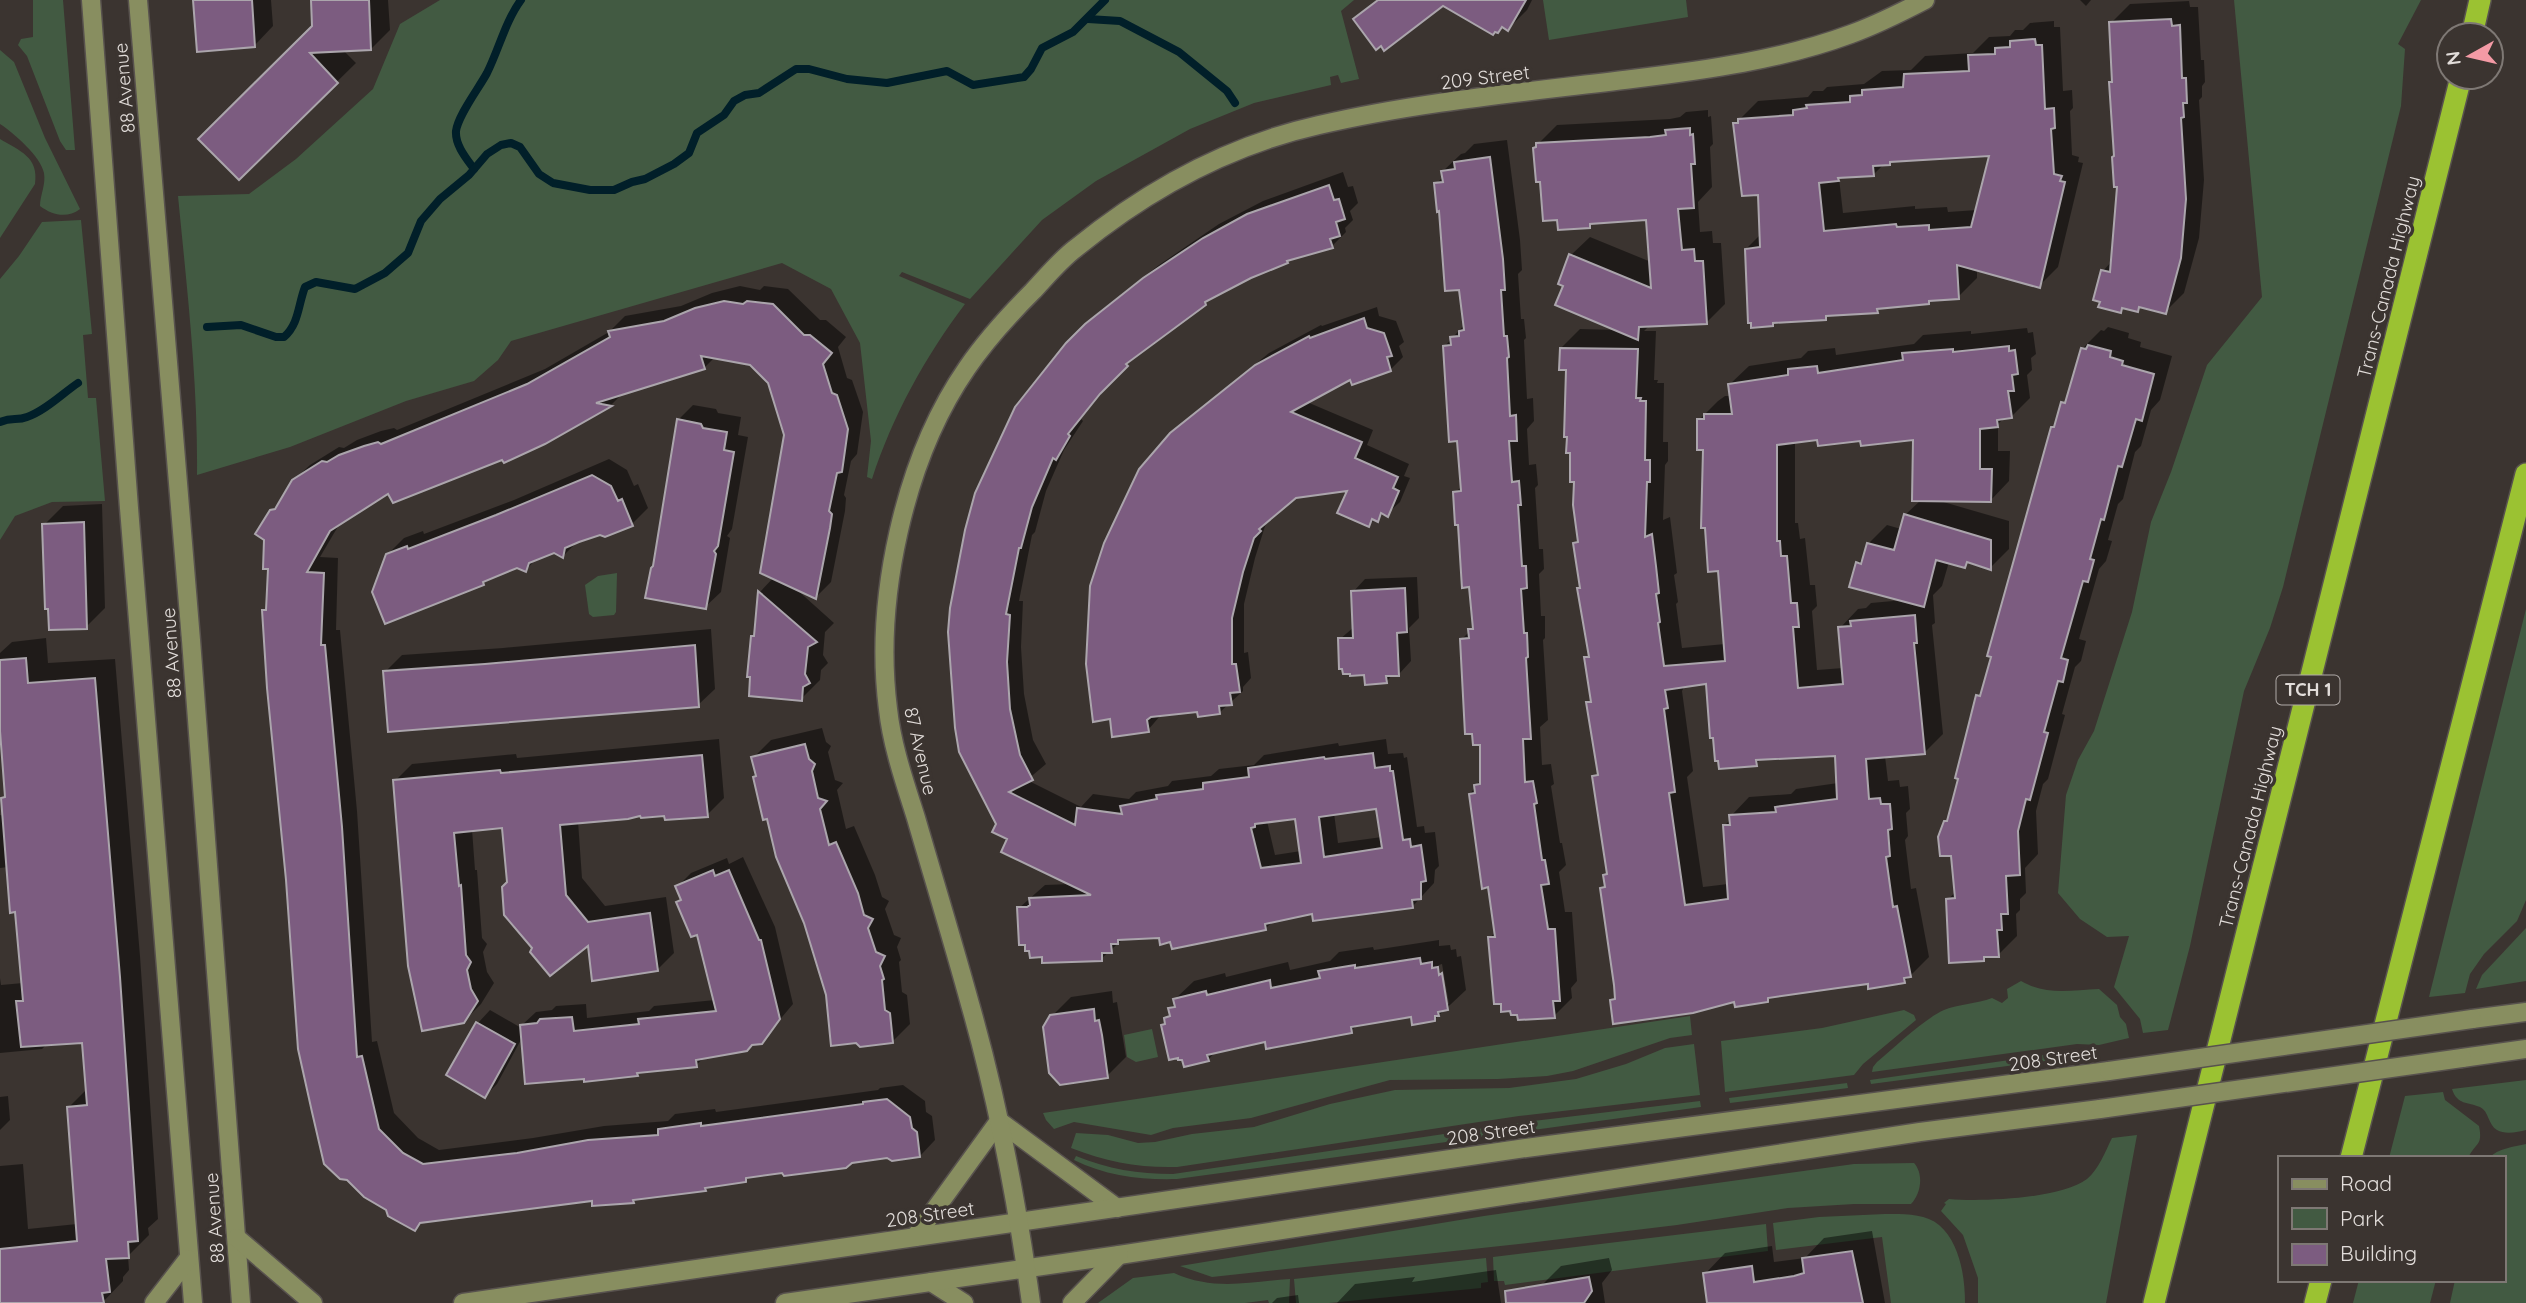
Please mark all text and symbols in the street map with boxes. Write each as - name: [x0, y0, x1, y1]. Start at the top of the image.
- north arrow: [2435, 21, 2505, 91]
- street label: 88 Avenue: [108, 42, 140, 134]
- text: N: [2440, 50, 2466, 67]
- street label: 209 Street: [1439, 60, 1531, 94]
- street label: Trans-Canada Highway: [2351, 173, 2425, 381]
- street label: 88 Avenue: [156, 607, 186, 699]
- road number: TCH 1: [2276, 676, 2340, 704]
- street label: 87 Avenue: [899, 705, 943, 797]
- street label: Trans-Canada Highway: [2213, 723, 2287, 931]
- street label: 208 Street: [2007, 1040, 2099, 1076]
- street label: 208 Street: [1445, 1114, 1537, 1150]
- legend: [2278, 1156, 2505, 1282]
- text: Road: [2340, 1170, 2392, 1196]
- street label: 88 Avenue: [199, 1172, 229, 1264]
- street label: 208 Street: [884, 1196, 976, 1232]
- text: Park: [2340, 1205, 2384, 1231]
- text: Building: [2340, 1240, 2417, 1266]

